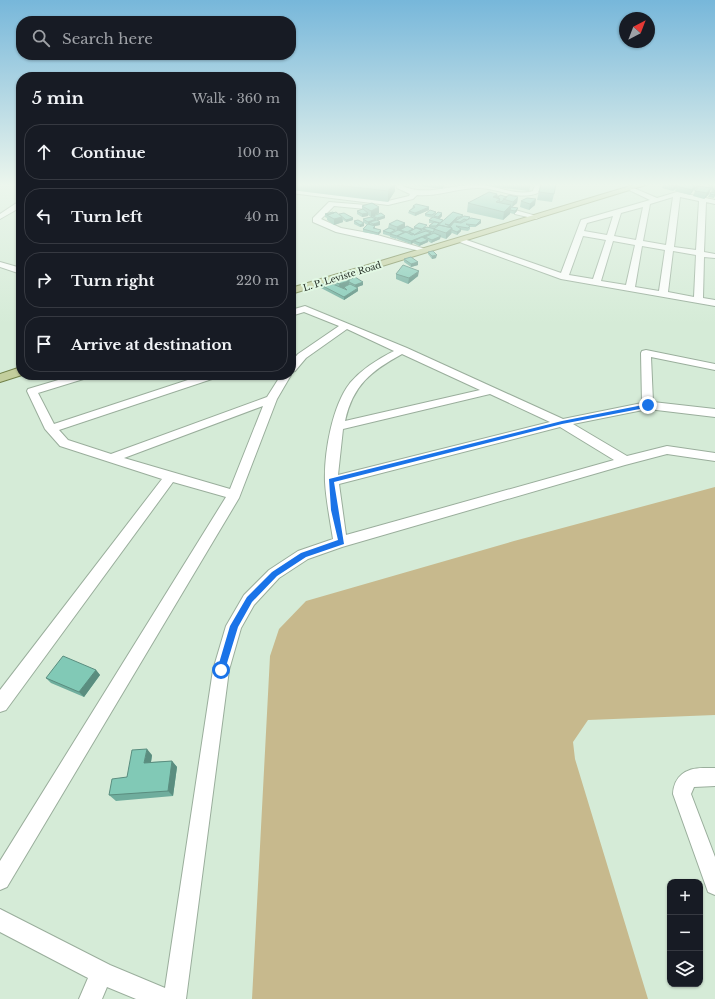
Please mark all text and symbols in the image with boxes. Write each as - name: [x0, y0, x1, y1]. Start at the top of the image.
- north arrow: [619, 12, 655, 48]
- search box: [16, 16, 296, 60]
- icon: search: [30, 27, 52, 49]
- text: Search here: [62, 29, 153, 48]
- text: 5 min: [32, 88, 84, 109]
- text: Walk · 360 m: [192, 90, 280, 107]
- icon: ahead: [33, 141, 55, 163]
- text: Continue: [71, 143, 146, 162]
- text: 100 m: [237, 144, 279, 161]
- icon: left: [33, 205, 55, 227]
- text: Turn left: [71, 207, 142, 226]
- text: 40 m: [244, 208, 279, 225]
- street label: L. P. Leviste Road: [302, 259, 382, 293]
- icon: right: [33, 269, 55, 291]
- text: Turn right: [71, 271, 154, 290]
- text: 220 m: [236, 272, 279, 289]
- icon: arrive: [33, 333, 55, 355]
- text: Arrive at destination: [71, 335, 232, 354]
- route end: [639, 396, 657, 414]
- route start: [212, 661, 230, 679]
- map controls: [667, 879, 703, 987]
- button: +: [667, 879, 703, 915]
- button: −: [667, 915, 703, 951]
- button: layers: [667, 951, 703, 987]

